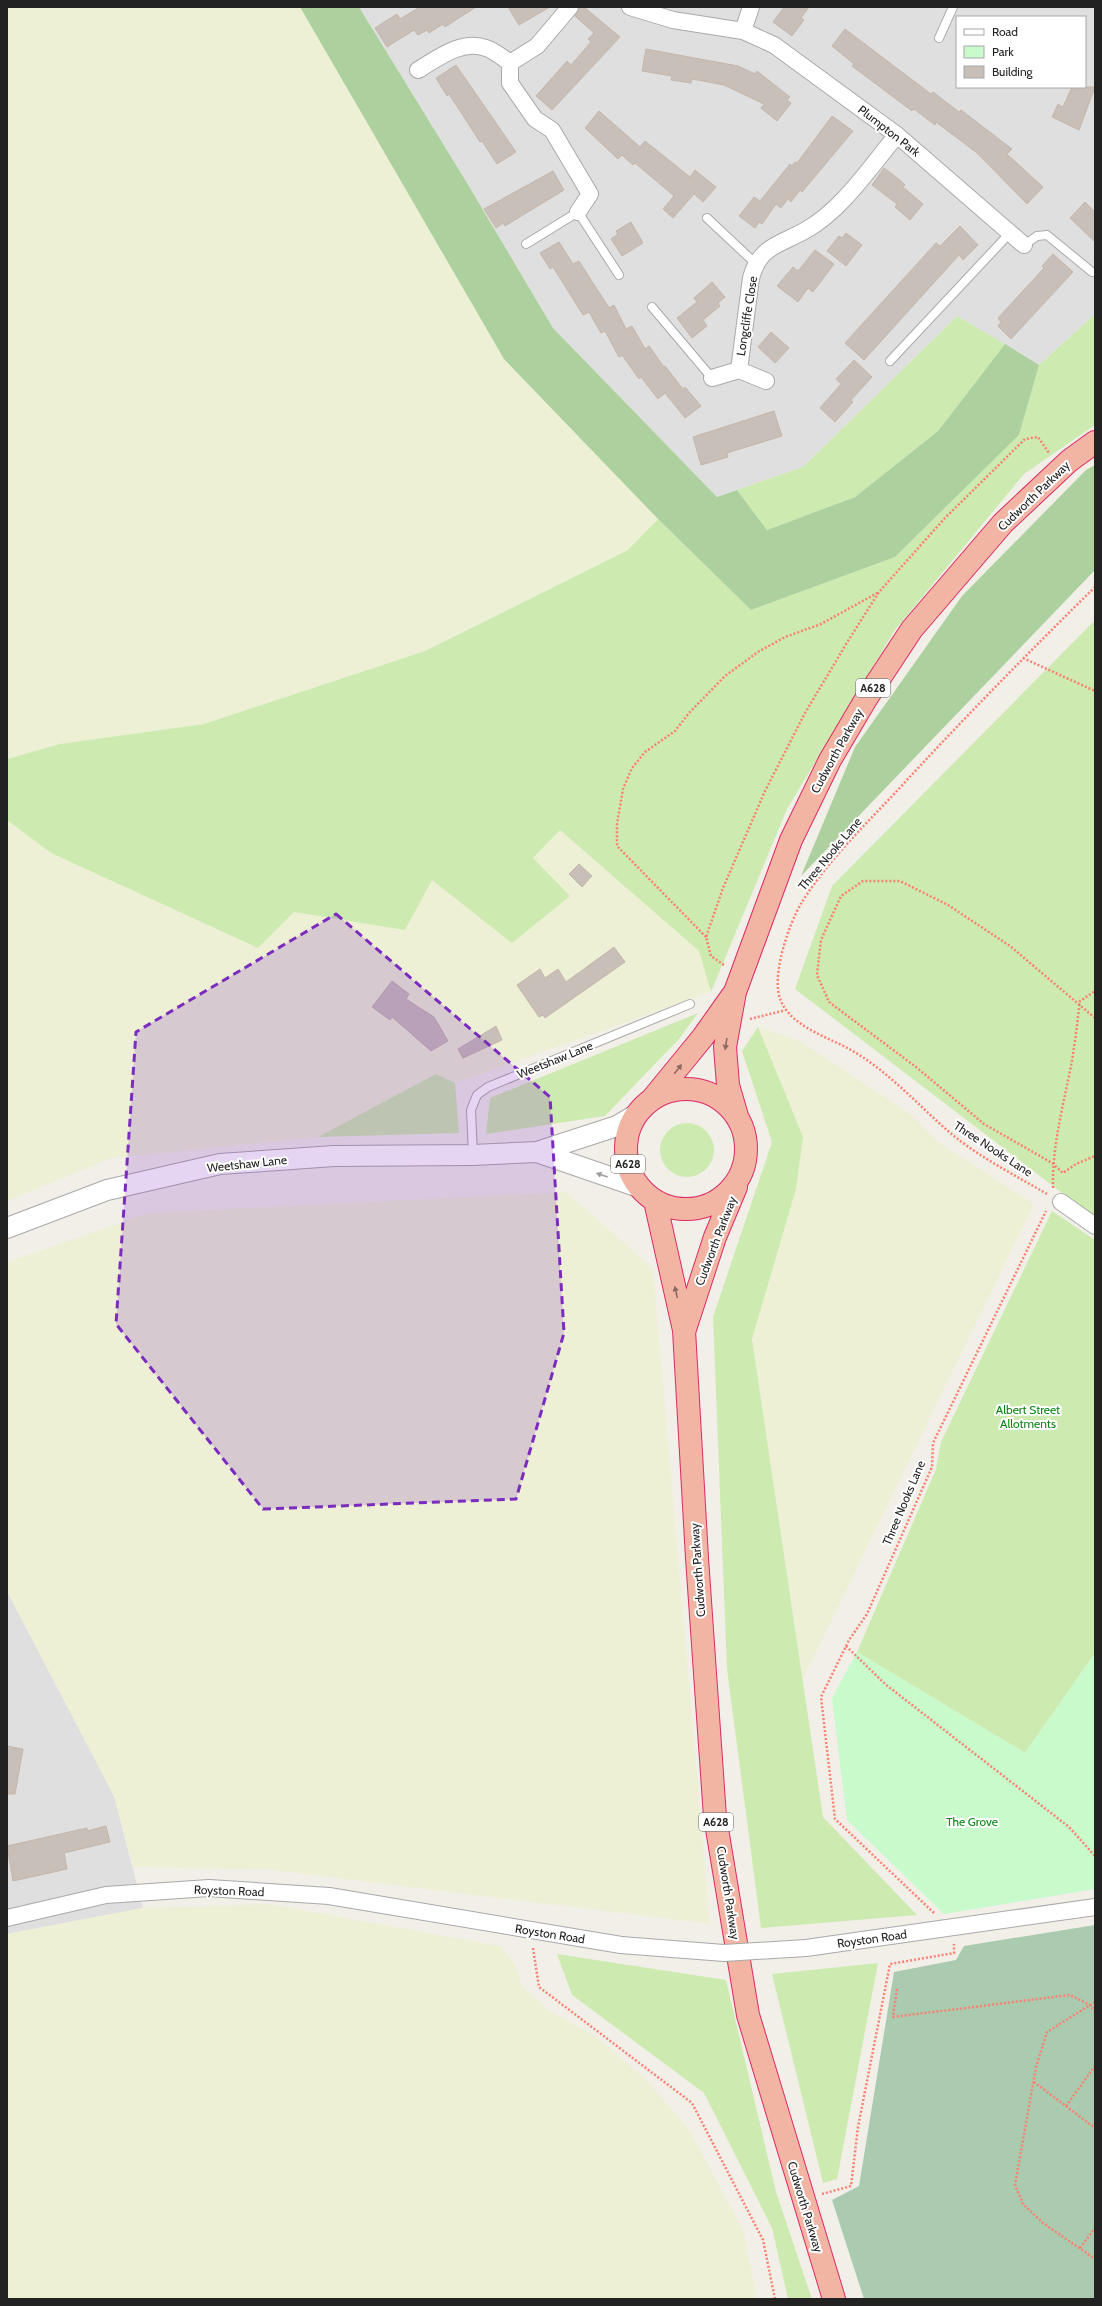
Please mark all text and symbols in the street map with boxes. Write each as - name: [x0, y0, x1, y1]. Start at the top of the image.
- legend: [956, 16, 1086, 88]
- text: Road: [992, 24, 1018, 39]
- text: Park: [992, 44, 1014, 59]
- text: Building: [992, 64, 1034, 79]
- street label: Plumpton Park: [855, 102, 924, 160]
- street label: Longcliffe Close: [733, 275, 760, 357]
- street label: Cudworth Parkway: [995, 457, 1073, 534]
- road number: A628: [856, 679, 890, 697]
- street label: Cudworth Parkway: [807, 706, 866, 796]
- street label: Three Nooks Lane: [795, 814, 864, 893]
- one-way arrow: [723, 1037, 729, 1050]
- street label: Weetshaw Lane: [515, 1038, 595, 1082]
- one-way arrow: [673, 1063, 682, 1074]
- street label: Three Nooks Lane: [951, 1118, 1035, 1180]
- street label: Weetshaw Lane: [206, 1152, 288, 1175]
- road number: A628: [611, 1155, 645, 1173]
- one-way arrow: [596, 1171, 608, 1177]
- street label: Cudworth Parkway: [692, 1194, 739, 1288]
- one-way arrow: [672, 1286, 678, 1298]
- park label: Albert Street Allotments: [996, 1402, 1060, 1431]
- street label: Three Nooks Lane: [879, 1458, 928, 1547]
- street label: Cudworth Parkway: [687, 1522, 708, 1618]
- road number: A628: [699, 1813, 733, 1831]
- park label: The Grove: [946, 1814, 998, 1829]
- street label: Cudworth Parkway: [714, 1845, 743, 1941]
- street label: Royston Road: [194, 1882, 265, 1899]
- street label: Royston Road: [514, 1921, 586, 1946]
- street label: Royston Road: [836, 1926, 908, 1951]
- street label: Cudworth Parkway: [785, 2160, 826, 2254]

